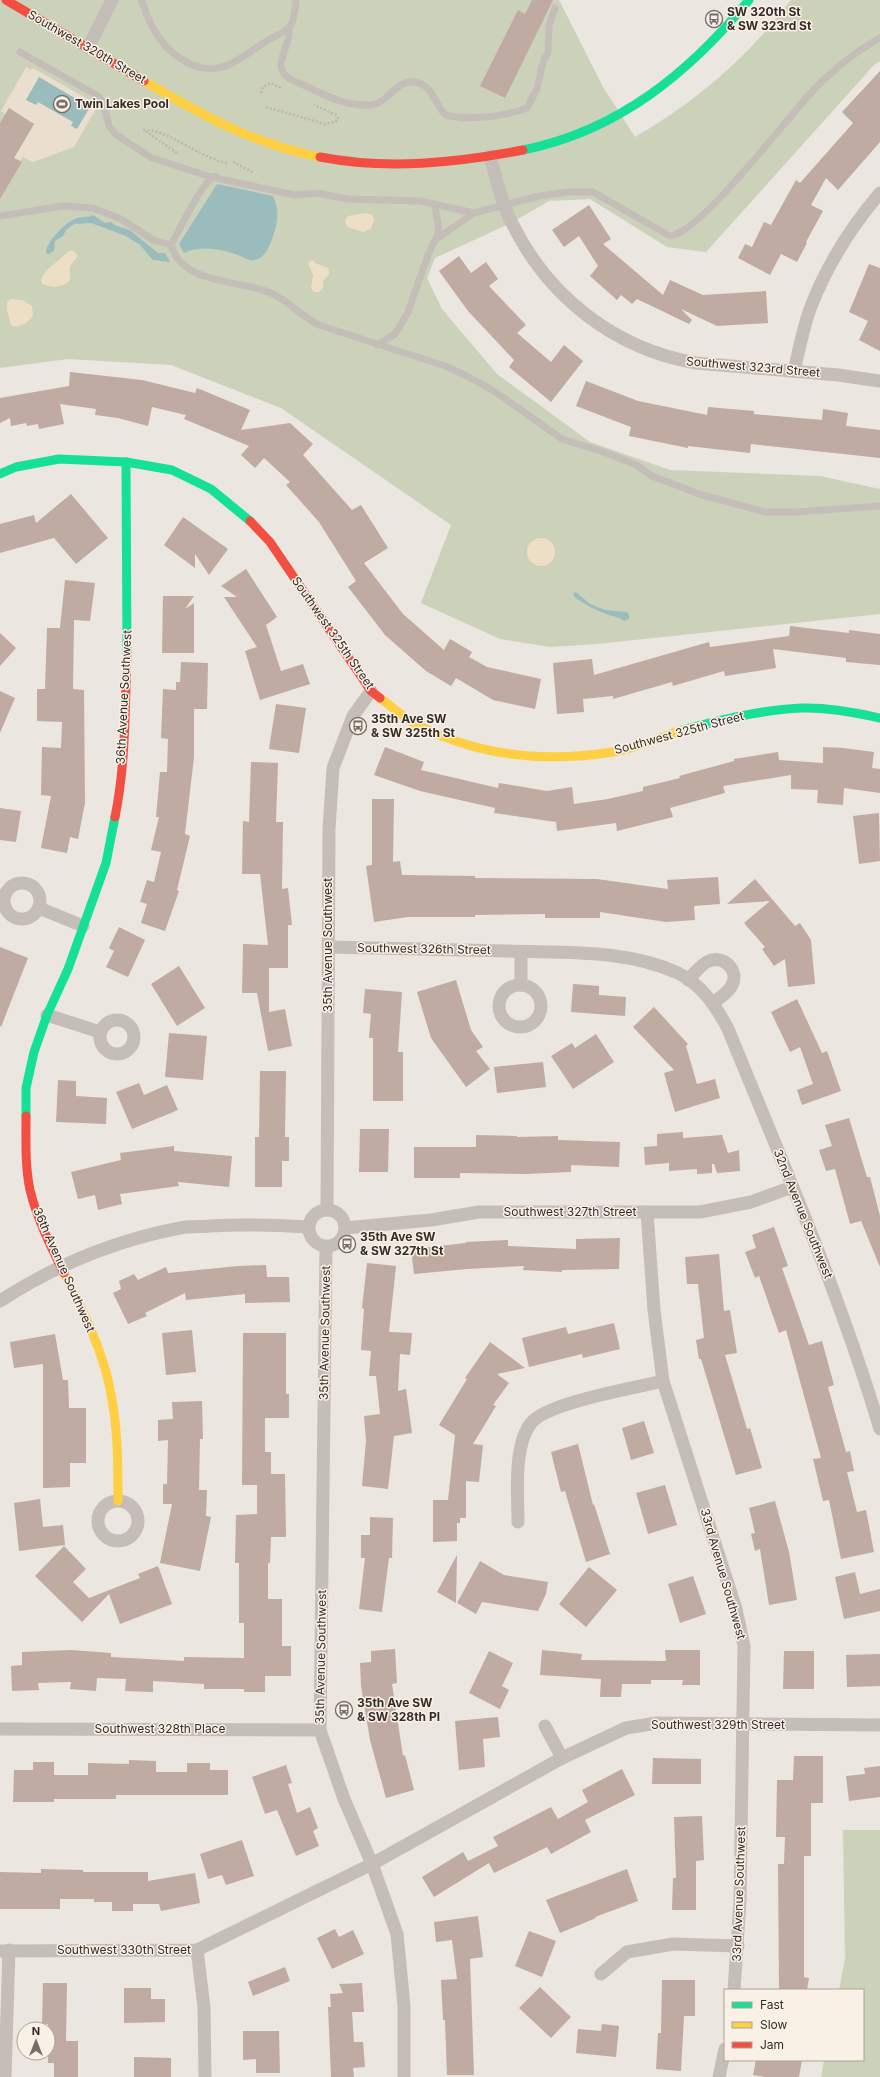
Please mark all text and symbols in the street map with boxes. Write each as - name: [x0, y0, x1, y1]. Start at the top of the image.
- place label: SW 320th St & SW 323rd St: [727, 4, 812, 33]
- street label: Southwest 320th Street: [25, 7, 149, 87]
- bus stop icon: SW 320th St & SW 323rd St: [704, 9, 724, 29]
- sports icon: Twin Lakes Pool: [52, 94, 72, 114]
- place label: Twin Lakes Pool: [75, 96, 169, 111]
- street label: Southwest 323rd Street: [685, 353, 821, 380]
- street label: Southwest 325th Street: [289, 574, 378, 692]
- street label: 36th Avenue Southwest: [112, 629, 135, 765]
- street label: Southwest 325th Street: [612, 708, 745, 757]
- place label: 35th Ave SW & SW 325th St: [371, 711, 456, 740]
- bus stop icon: 35th Ave SW & SW 325th St: [348, 716, 368, 736]
- street label: 35th Avenue Southwest: [320, 878, 335, 1012]
- street label: Southwest 326th Street: [357, 940, 491, 957]
- street label: 32nd Avenue Southwest: [771, 1147, 836, 1281]
- street label: Southwest 327th Street: [503, 1204, 637, 1219]
- street label: 36th Avenue Southwest: [30, 1205, 99, 1334]
- place label: 35th Ave SW & SW 327th St: [360, 1229, 444, 1258]
- bus stop icon: 35th Ave SW & SW 327th St: [337, 1234, 357, 1254]
- street label: 35th Avenue Southwest: [316, 1266, 333, 1400]
- street label: 33rd Avenue Southwest: [698, 1507, 749, 1641]
- street label: 35th Avenue Southwest: [312, 1590, 329, 1724]
- place label: 35th Ave SW & SW 328th Pl: [357, 1695, 440, 1724]
- bus stop icon: 35th Ave SW & SW 328th Pl: [334, 1700, 354, 1720]
- street label: Southwest 329th Street: [651, 1717, 785, 1732]
- street label: Southwest 328th Place: [95, 1721, 225, 1736]
- street label: 33rd Avenue Southwest: [729, 1826, 748, 1962]
- street label: Southwest 330th Street: [57, 1942, 191, 1957]
- legend: [724, 1989, 864, 2061]
- text: Fast: [760, 1997, 784, 2012]
- text: Slow: [760, 2017, 788, 2032]
- north arrow: [16, 2021, 56, 2061]
- text: N: [32, 2024, 40, 2038]
- text: Jam: [760, 2037, 784, 2052]

